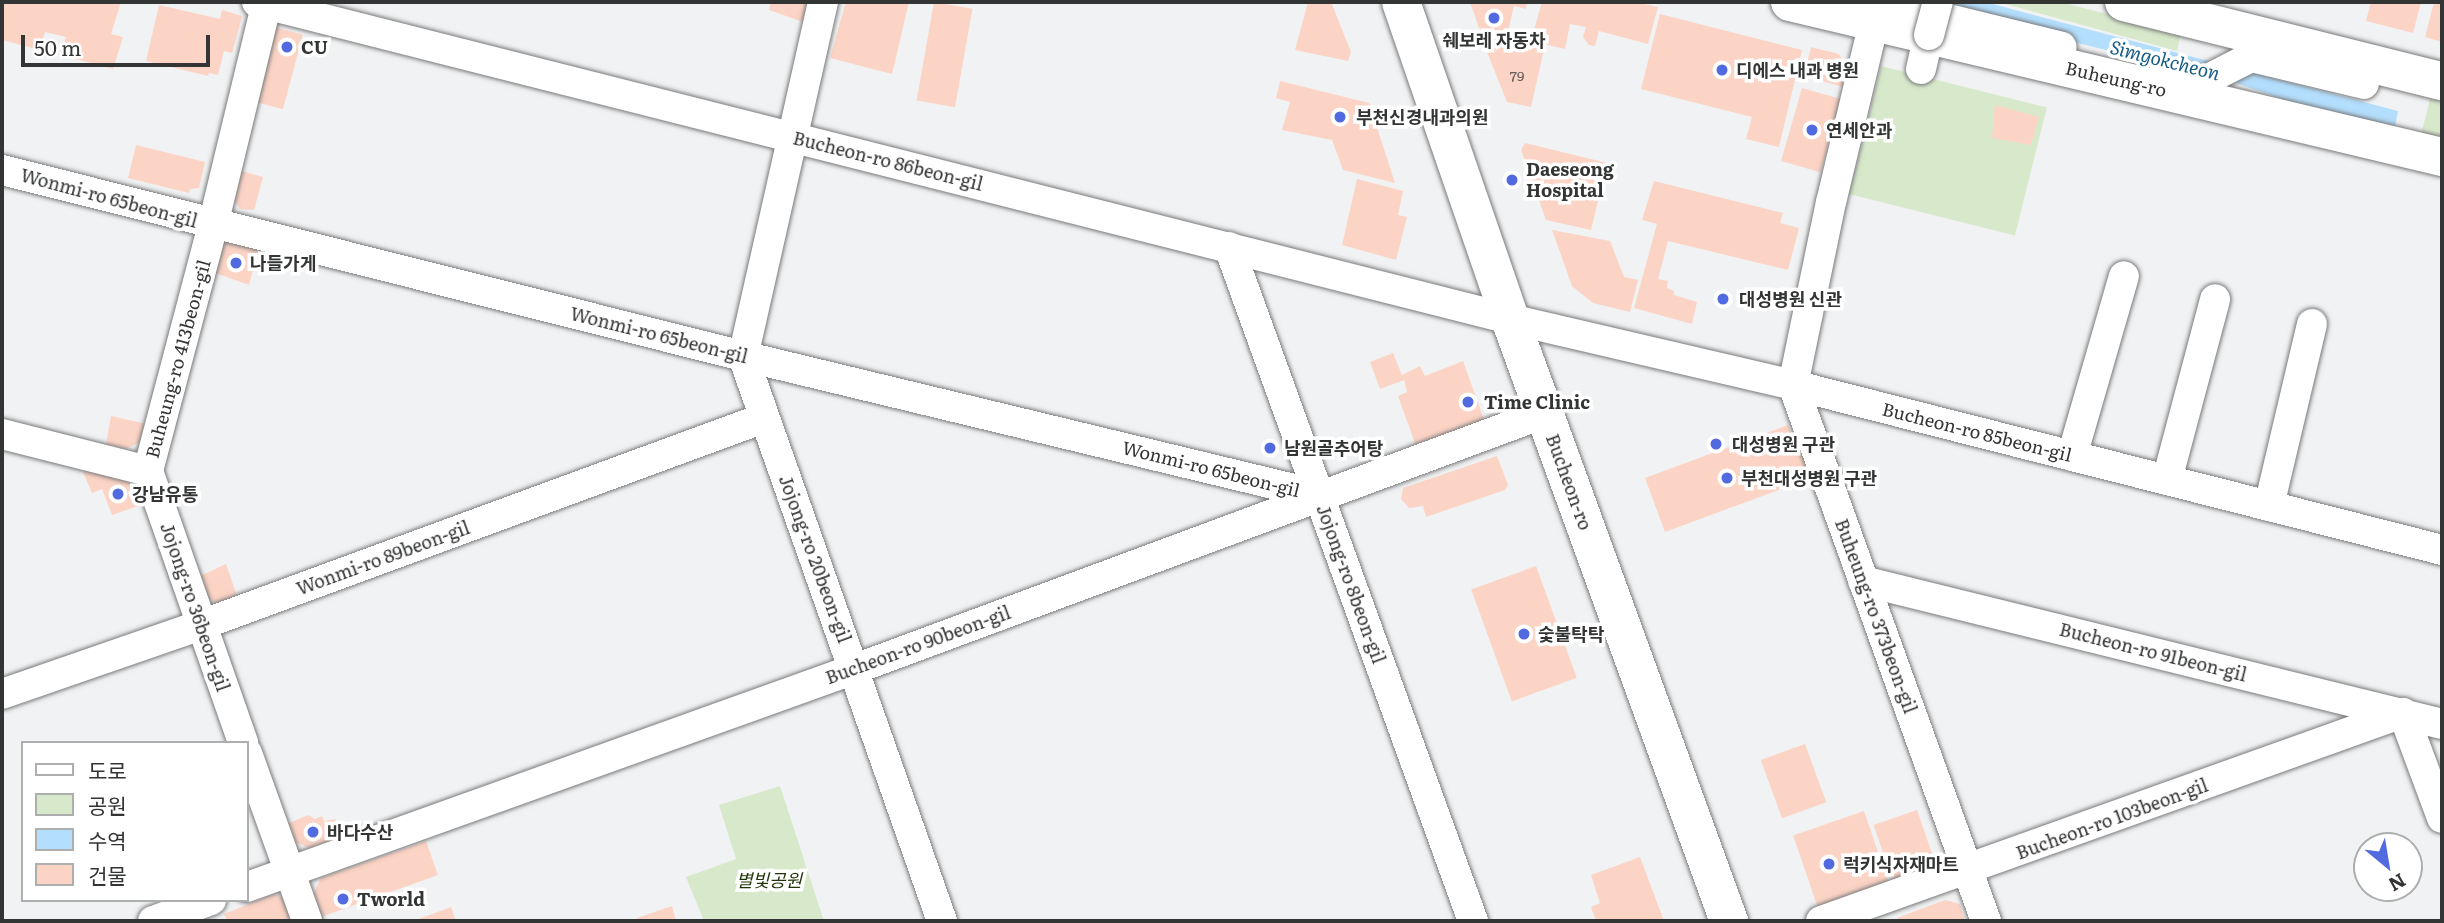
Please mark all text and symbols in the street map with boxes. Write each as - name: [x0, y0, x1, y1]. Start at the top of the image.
- marker: 쉐보레 자동차: [1486, 10, 1502, 26]
- scale bar: [24, 21, 214, 65]
- place label: 쉐보레 자동차: [1443, 29, 1545, 51]
- text: 50 m: [34, 31, 81, 62]
- water label: Simgokcheon: [2108, 35, 2222, 85]
- place label: CU: [301, 36, 328, 58]
- marker: CU: [279, 39, 295, 55]
- street label: Buheung-ro: [2063, 57, 2169, 101]
- place label: 디에스 내과 병원: [1736, 59, 1859, 81]
- marker: 디에스 내과 병원: [1714, 62, 1730, 78]
- house number: 79: [1510, 67, 1524, 83]
- place label: 부천신경내과의원: [1356, 106, 1488, 128]
- marker: 부천신경내과의원: [1330, 107, 1350, 127]
- place label: 연세안과: [1826, 119, 1892, 141]
- marker: 연세안과: [1804, 122, 1820, 138]
- street label: Bucheon-ro 86beon-gil: [791, 127, 985, 195]
- place label: Daeseong Hospital: [1526, 159, 1614, 202]
- street label: Wonmi-ro 65beon-gil: [18, 164, 200, 232]
- marker: Daeseong Hospital: [1504, 172, 1520, 188]
- place label: 나들가게: [250, 252, 316, 274]
- marker: 나들가게: [228, 255, 244, 271]
- street label: Buheung-ro 413beon-gil: [141, 257, 215, 461]
- place label: 대성병원 신관: [1739, 288, 1842, 310]
- marker: 대성병원 신관: [1713, 289, 1733, 309]
- street label: Wonmi-ro 65beon-gil: [568, 302, 750, 368]
- place label: Time Clinic: [1484, 391, 1590, 413]
- marker: Time Clinic: [1458, 392, 1478, 412]
- street label: Bucheon-ro 85beon-gil: [1880, 398, 2074, 466]
- street label: Bucheon-ro: [1542, 431, 1596, 533]
- place label: 대성병원 구관: [1732, 433, 1835, 455]
- marker: 대성병원 구관: [1706, 434, 1726, 454]
- street label: Wonmi-ro 65beon-gil: [1120, 436, 1302, 502]
- place label: 남원골추어탕: [1284, 437, 1383, 459]
- marker: 남원골추어탕: [1262, 440, 1278, 456]
- place label: 부천대성병원 구관: [1741, 467, 1877, 489]
- marker: 부천대성병원 구관: [1719, 470, 1735, 486]
- street label: Jojong-ro 20beon-gil: [775, 472, 855, 646]
- place label: 강남유통: [132, 483, 198, 505]
- marker: 강남유통: [110, 486, 126, 502]
- street label: Jojong-ro 8beon-gil: [1312, 502, 1390, 666]
- street label: Buheung-ro 373beon-gil: [1831, 516, 1921, 716]
- street label: Wonmi-ro 89beon-gil: [293, 517, 473, 599]
- street label: Jojong-ro 36beon-gil: [156, 520, 234, 694]
- street label: Bucheon-ro 90beon-gil: [823, 601, 1013, 689]
- street label: Bucheon-ro 91beon-gil: [2057, 618, 2249, 686]
- place label: 숯불탁탁: [1538, 623, 1604, 645]
- marker: 숯불탁탁: [1516, 626, 1532, 642]
- legend: [21, 741, 248, 902]
- text: 도로: [88, 754, 127, 785]
- street label: Bucheon-ro 103beon-gil: [2013, 774, 2211, 864]
- text: 공원: [88, 789, 127, 820]
- place label: 바다수산: [327, 821, 393, 843]
- text: 수역: [88, 824, 127, 855]
- marker: 바다수산: [305, 824, 321, 840]
- north arrow: [2353, 832, 2423, 902]
- place label: 럭키식자재마트: [1843, 853, 1959, 875]
- marker: 럭키식자재마트: [1821, 856, 1837, 872]
- text: 건물: [88, 859, 127, 890]
- text: N: [2384, 867, 2411, 900]
- park label: 별빛공원: [736, 869, 802, 891]
- place label: Tworld: [357, 888, 425, 910]
- marker: Tworld: [335, 891, 351, 907]

